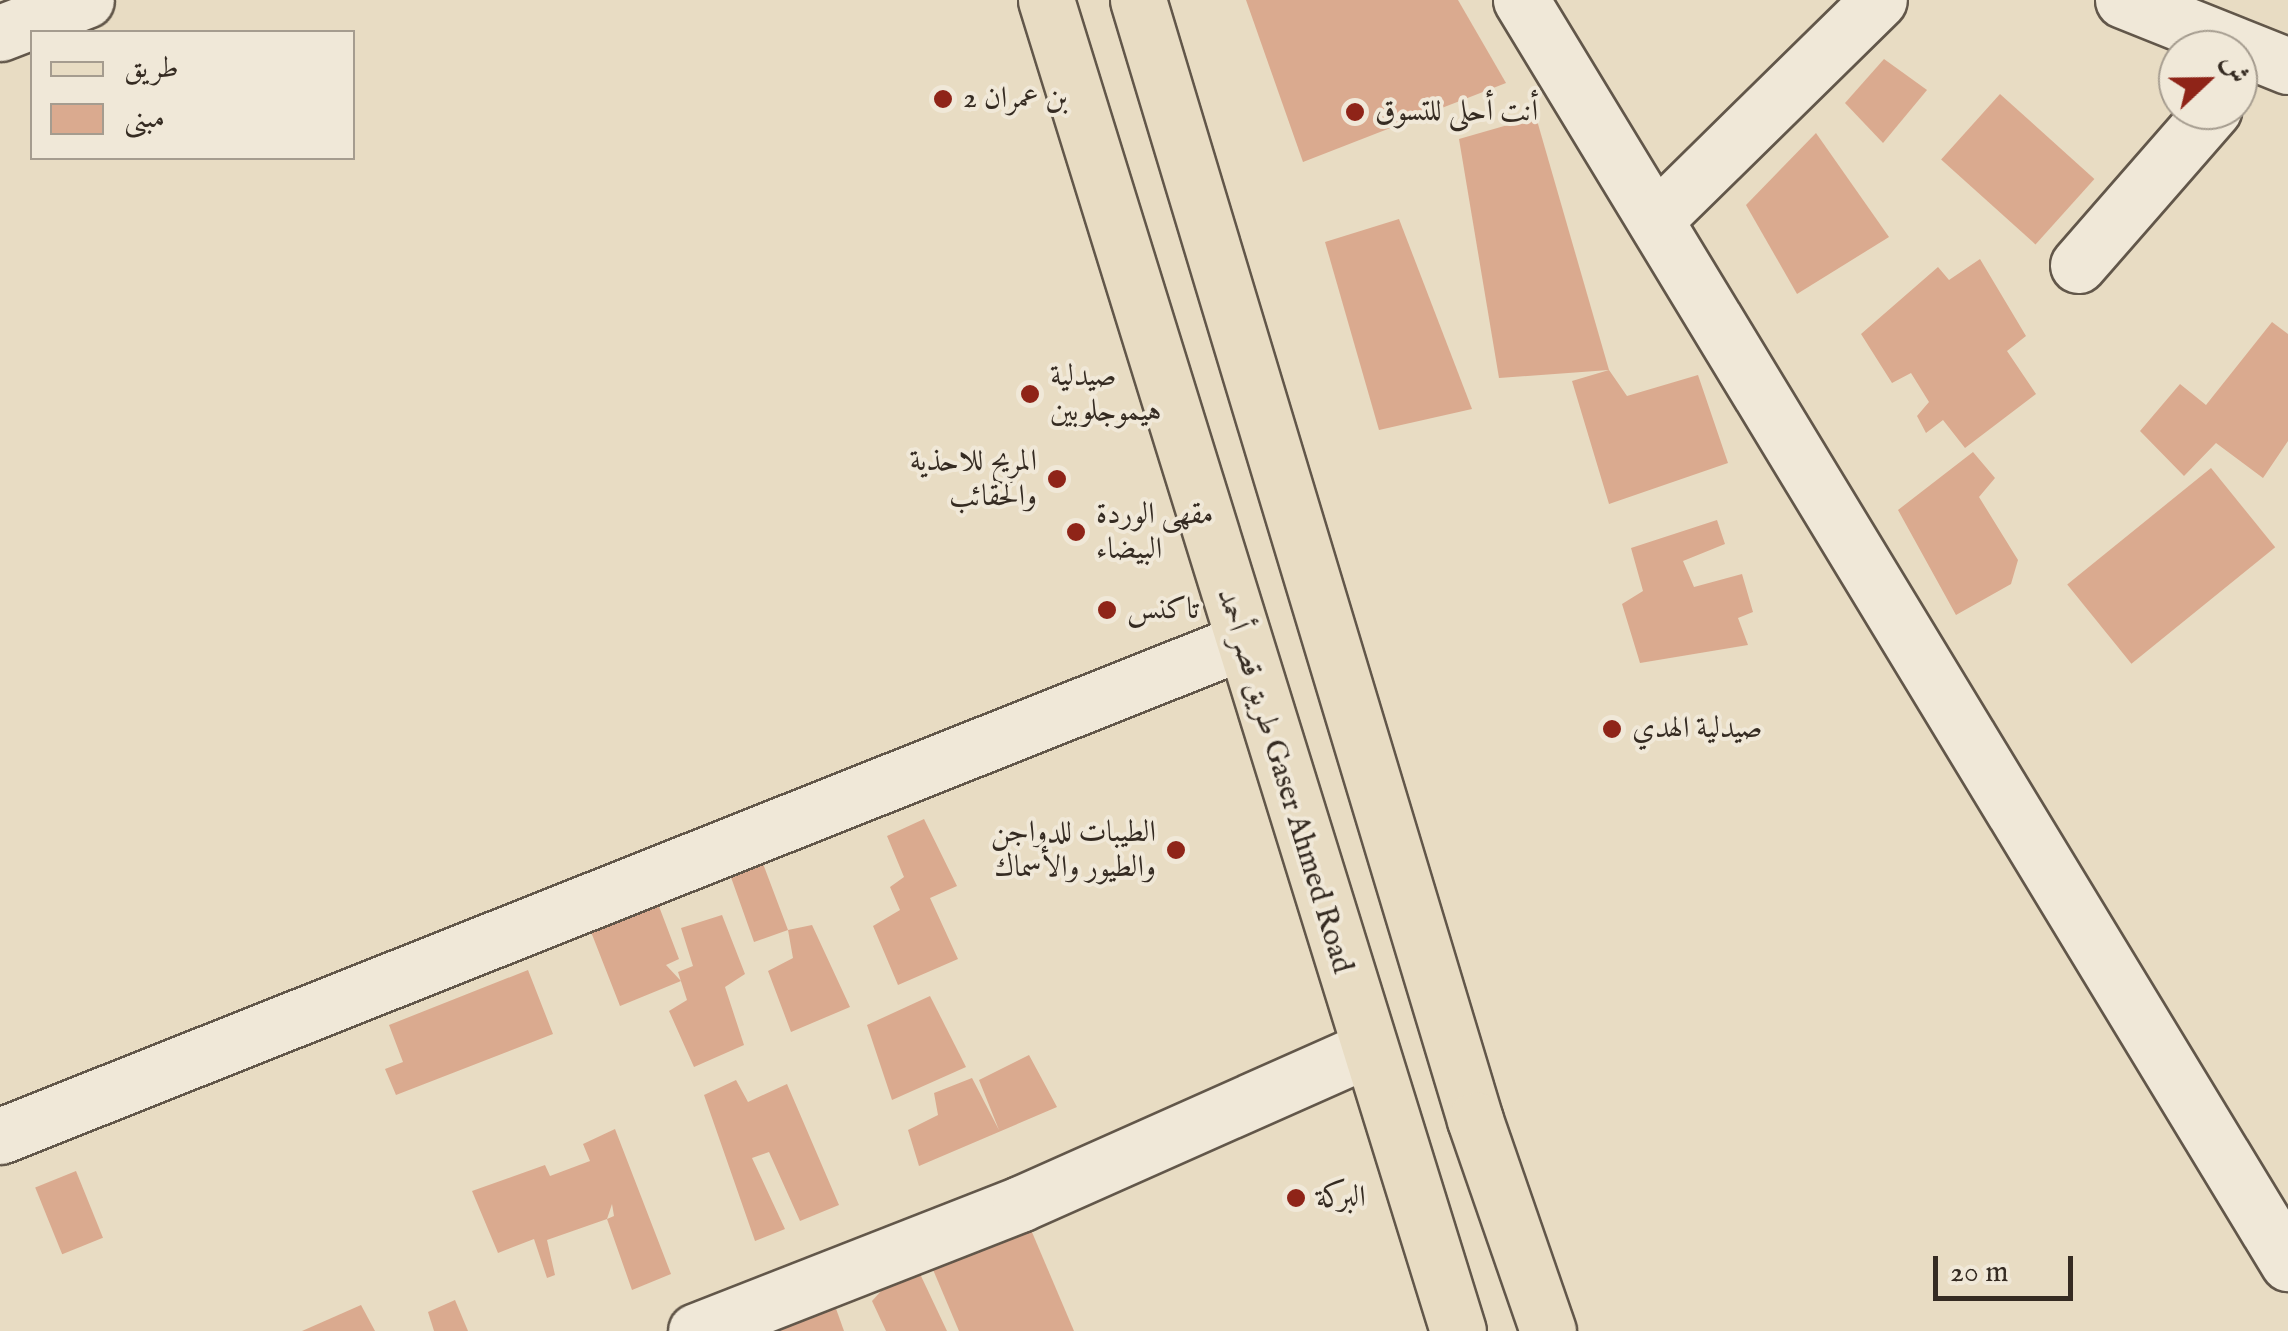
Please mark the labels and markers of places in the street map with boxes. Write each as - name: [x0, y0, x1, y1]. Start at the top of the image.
- place label: بن عمران 2: [963, 81, 1068, 117]
- marker: بن عمران 2: [932, 88, 954, 110]
- place label: أنت أحلى للتسوق: [1375, 94, 1538, 130]
- marker: أنت أحلى للتسوق: [1344, 101, 1366, 123]
- place label: صيدلية هيموجلوبين: [1050, 359, 1161, 430]
- marker: صيدلية هيموجلوبين: [1019, 383, 1041, 405]
- place label: المريح للاحذية والحقائب: [909, 444, 1037, 514]
- marker: المريح للاحذية والحقائب: [1046, 468, 1068, 490]
- place label: مقهى الوردة البيضاء: [1096, 497, 1213, 568]
- marker: مقهى الوردة البيضاء: [1065, 521, 1087, 543]
- place label: تاكنس: [1127, 592, 1199, 628]
- marker: تاكنس: [1096, 599, 1118, 621]
- place label: صيدلية الهدي: [1632, 711, 1762, 747]
- marker: صيدلية الهدي: [1601, 718, 1623, 740]
- place label: الطيبات للدواجن والطيور والأسماك: [991, 815, 1156, 886]
- marker: الطيبات للدواجن والطيور والأسماك: [1165, 839, 1187, 861]
- place label: البركة: [1316, 1180, 1366, 1216]
- marker: البركة: [1285, 1187, 1307, 1209]

